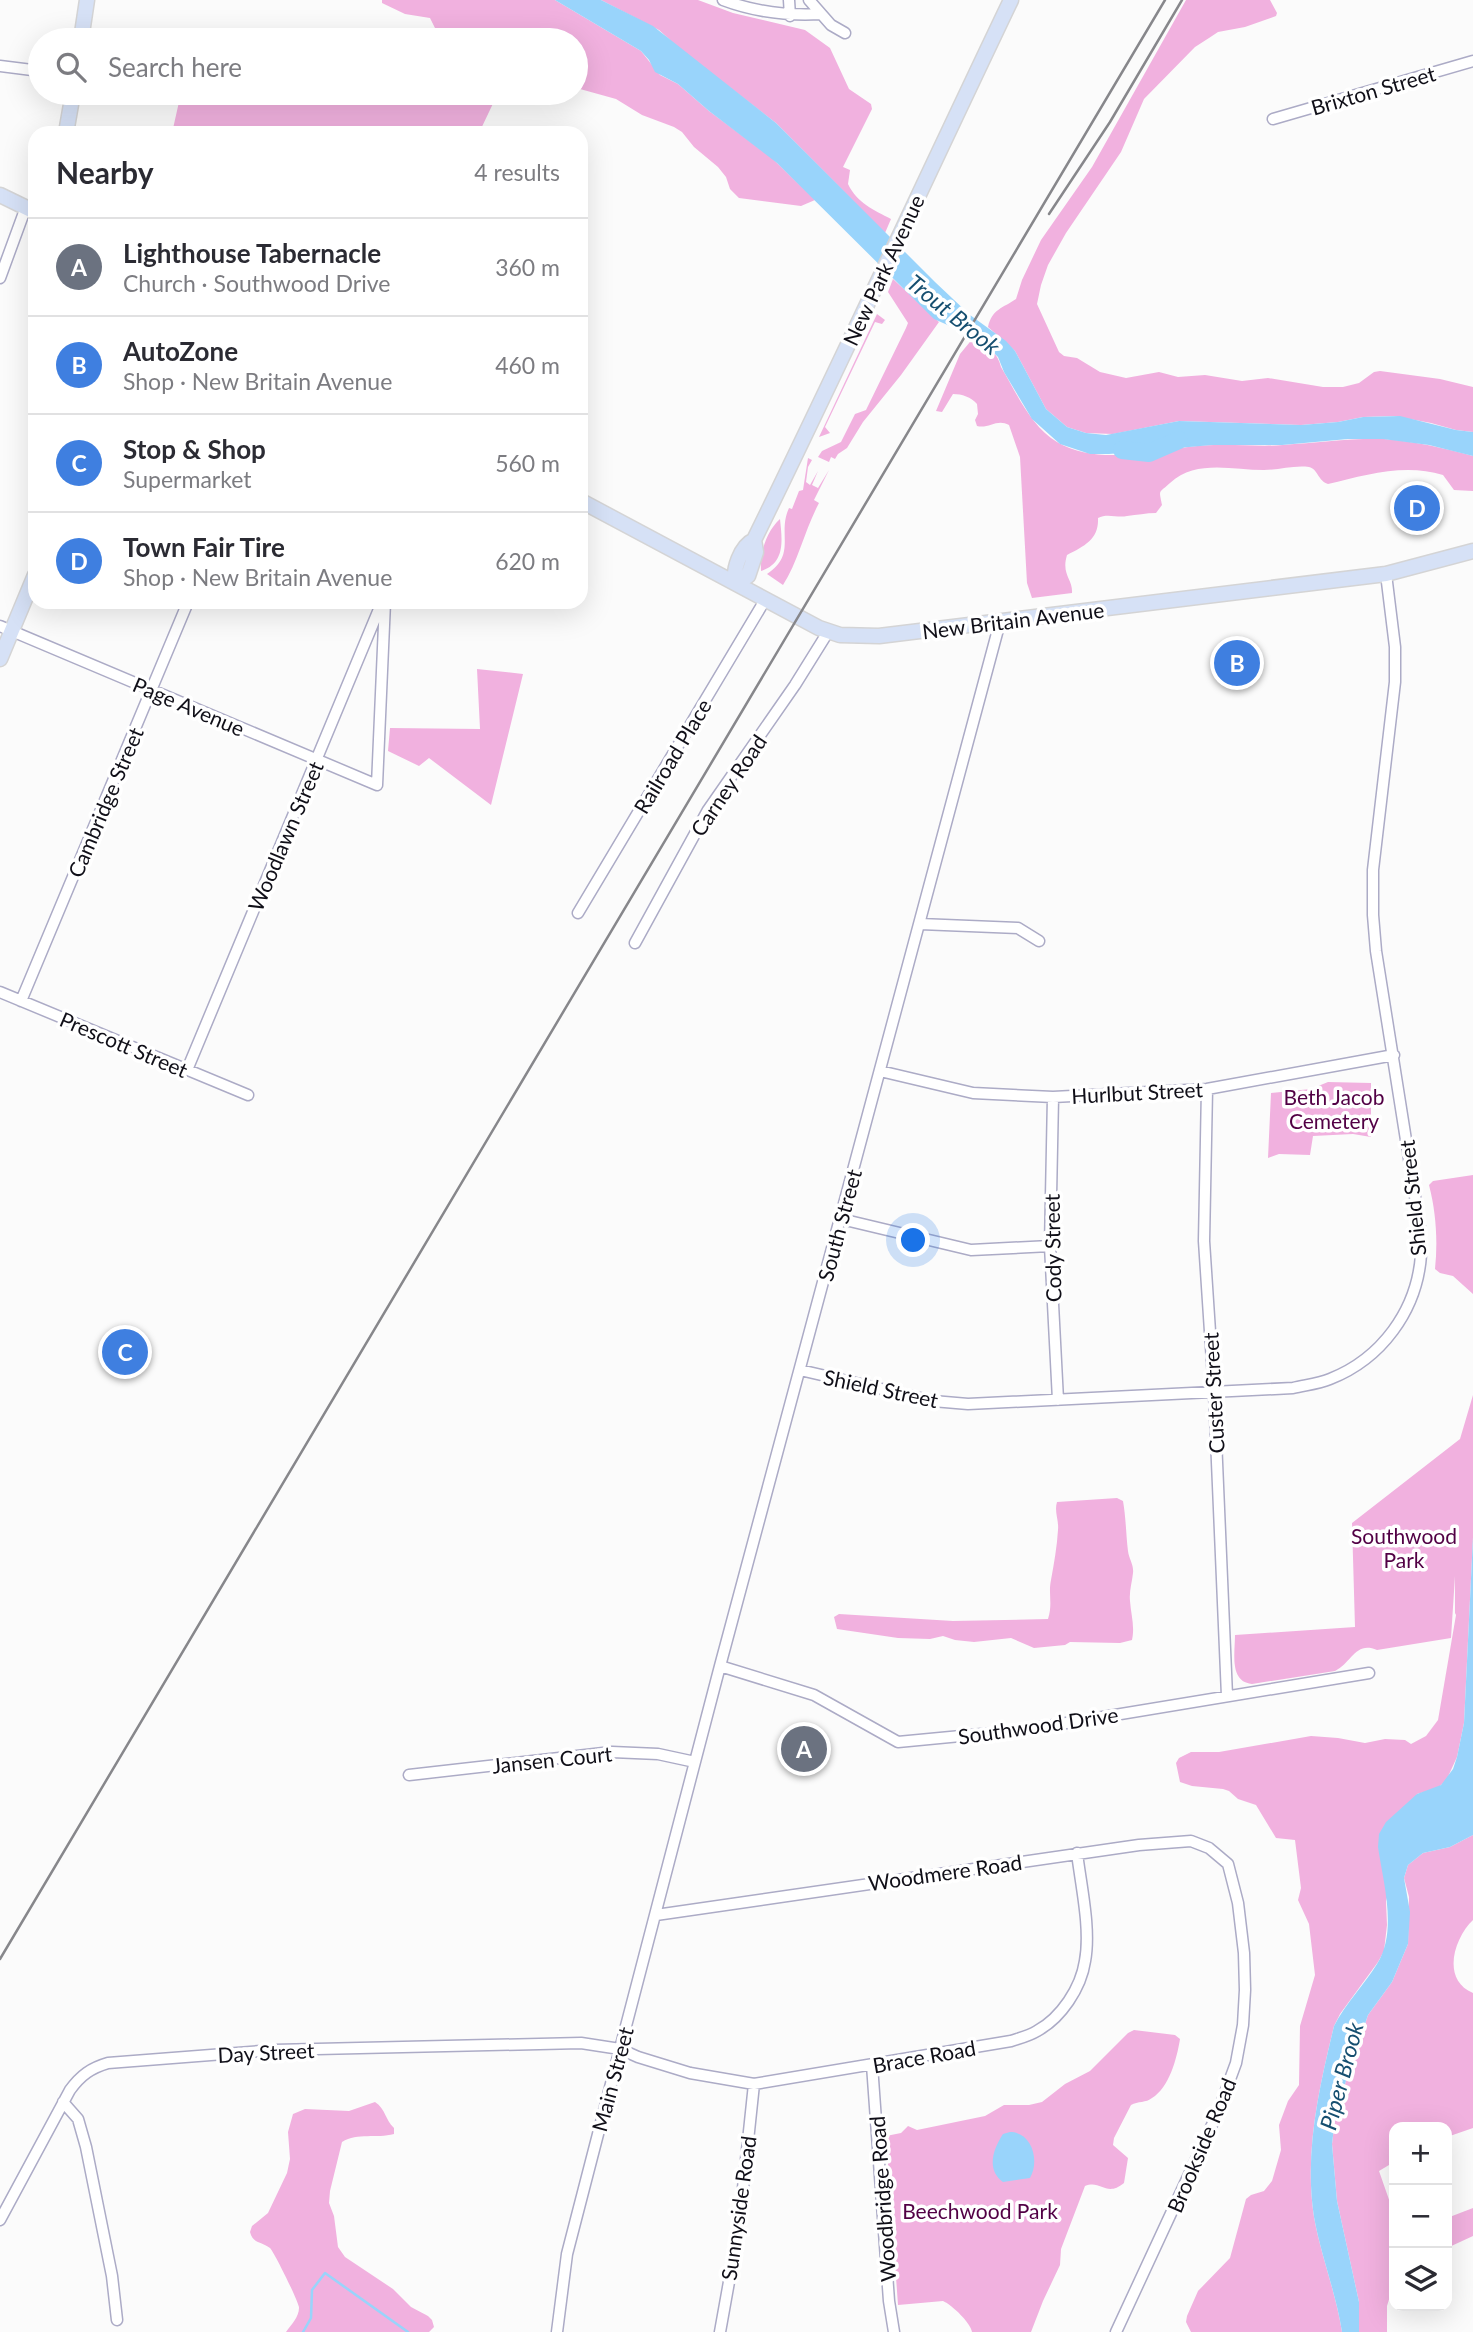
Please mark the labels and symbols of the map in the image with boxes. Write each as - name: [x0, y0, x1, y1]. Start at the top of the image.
- street label: Brixton Street: [1308, 60, 1439, 120]
- street label: New Park Avenue: [837, 191, 929, 349]
- water label: Trout Brook: [902, 268, 1007, 361]
- pin: D: [1394, 482, 1440, 534]
- street label: New Britain Avenue: [921, 596, 1105, 644]
- pin: B: [1214, 637, 1260, 689]
- street label: Page Avenue: [129, 671, 249, 741]
- street label: Railroad Place: [628, 694, 716, 818]
- street label: Cambridge Street: [62, 723, 148, 881]
- street label: Carney Road: [685, 730, 771, 840]
- street label: Woodlawn Street: [242, 757, 328, 915]
- street label: Prescott Street: [56, 1006, 192, 1082]
- street label: Hurlbut Street: [1071, 1076, 1204, 1108]
- park label: Beth Jacob Cemetery: [1284, 1084, 1384, 1133]
- street label: Shield Street: [1393, 1138, 1431, 1257]
- street label: South Street: [812, 1166, 866, 1284]
- street label: Cody Street: [1039, 1193, 1065, 1302]
- your location: [896, 1223, 930, 1257]
- pin: C: [102, 1326, 148, 1378]
- street label: Custer Street: [1197, 1331, 1229, 1454]
- street label: Shield Street: [821, 1364, 941, 1412]
- park label: Southwood Park: [1351, 1523, 1457, 1572]
- street label: Southwood Drive: [956, 1701, 1120, 1749]
- pin: A: [781, 1723, 827, 1775]
- street label: Jansen Court: [491, 1740, 614, 1778]
- street label: Woodmere Road: [867, 1849, 1023, 1895]
- water label: Piper Brook: [1313, 2018, 1369, 2133]
- street label: Main Street: [586, 2024, 638, 2134]
- street label: Brace Road: [871, 2035, 977, 2077]
- street label: Day Street: [217, 2037, 315, 2067]
- street label: Brookside Road: [1161, 2074, 1241, 2216]
- street label: Woodbridge Road: [864, 2115, 900, 2283]
- street label: Sunnyside Road: [715, 2134, 761, 2282]
- park label: Beechwood Park: [902, 2198, 1058, 2223]

